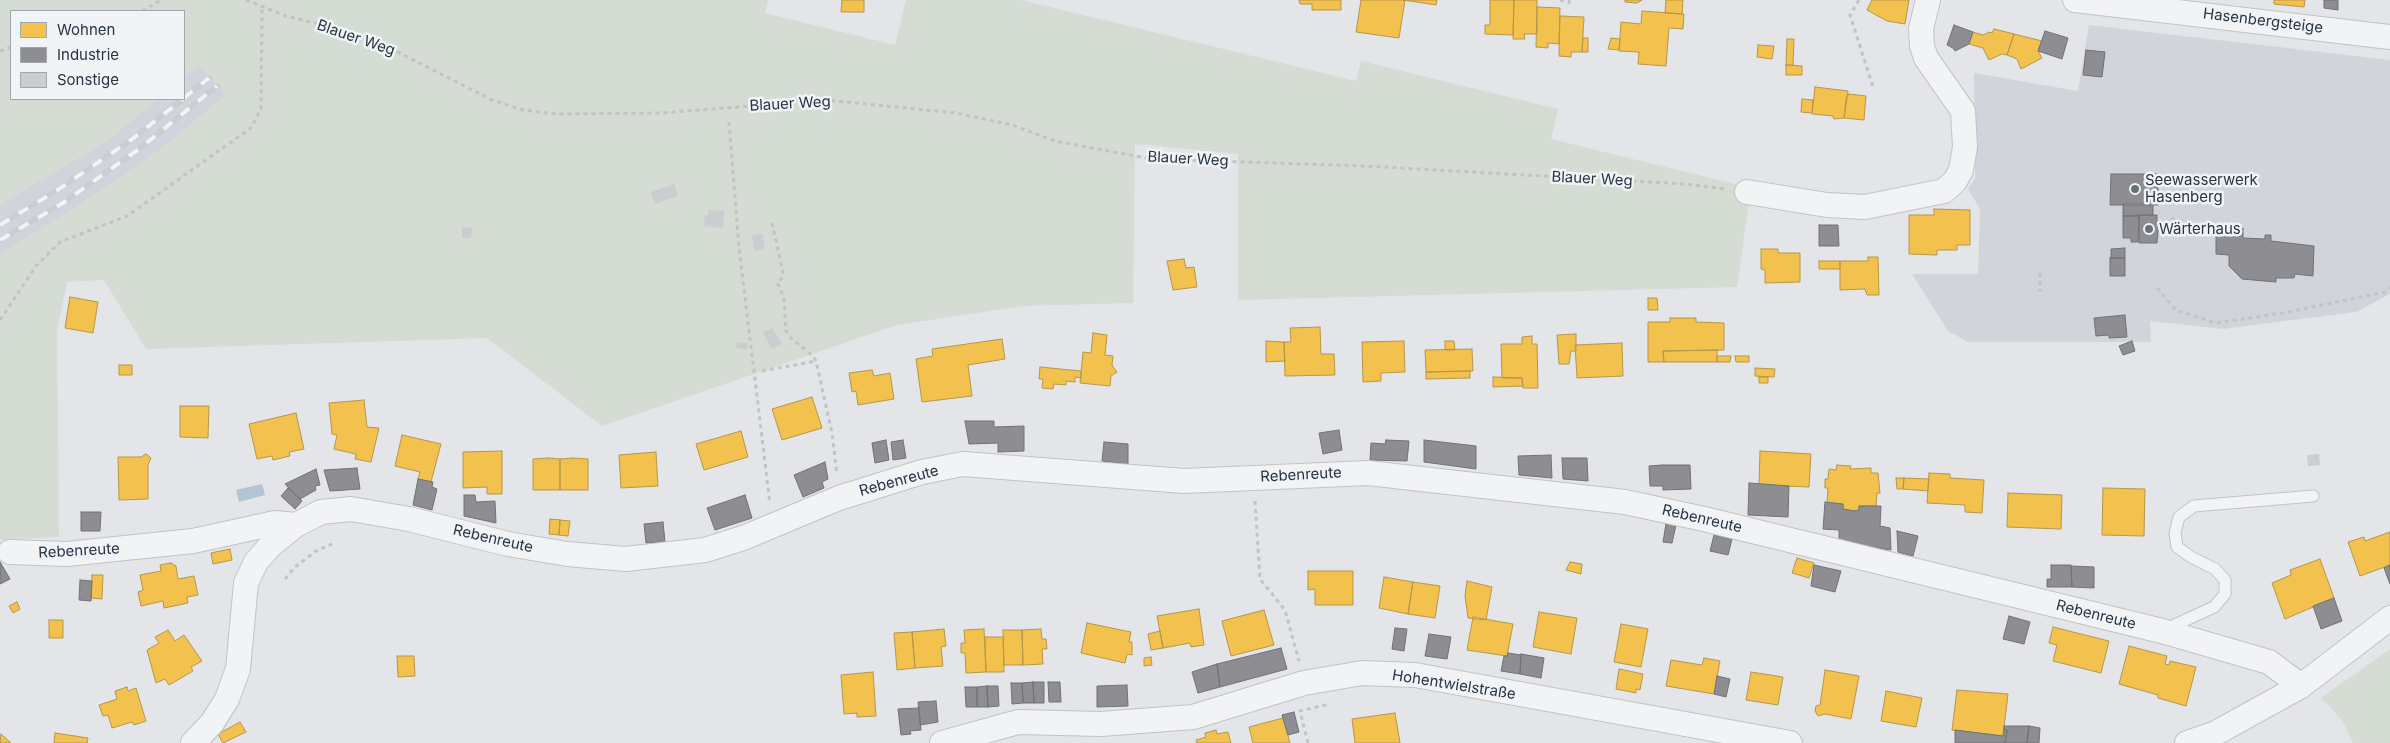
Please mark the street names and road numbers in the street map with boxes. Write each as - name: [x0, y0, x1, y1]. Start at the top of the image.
- street label: Hasenbergsteige: [2202, 5, 2324, 37]
- street label: Blauer Weg: [315, 16, 397, 60]
- street label: Blauer Weg: [749, 93, 831, 115]
- street label: Blauer Weg: [1147, 148, 1229, 170]
- street label: Blauer Weg: [1551, 168, 1633, 190]
- street label: Rebenreute: [857, 462, 941, 500]
- street label: Rebenreute: [1260, 464, 1342, 486]
- street label: Rebenreute: [1660, 501, 1744, 537]
- street label: Rebenreute: [451, 521, 535, 557]
- street label: Rebenreute: [38, 540, 120, 562]
- street label: Rebenreute: [2054, 596, 2138, 634]
- street label: Hohentwielstraße: [1391, 666, 1517, 704]

